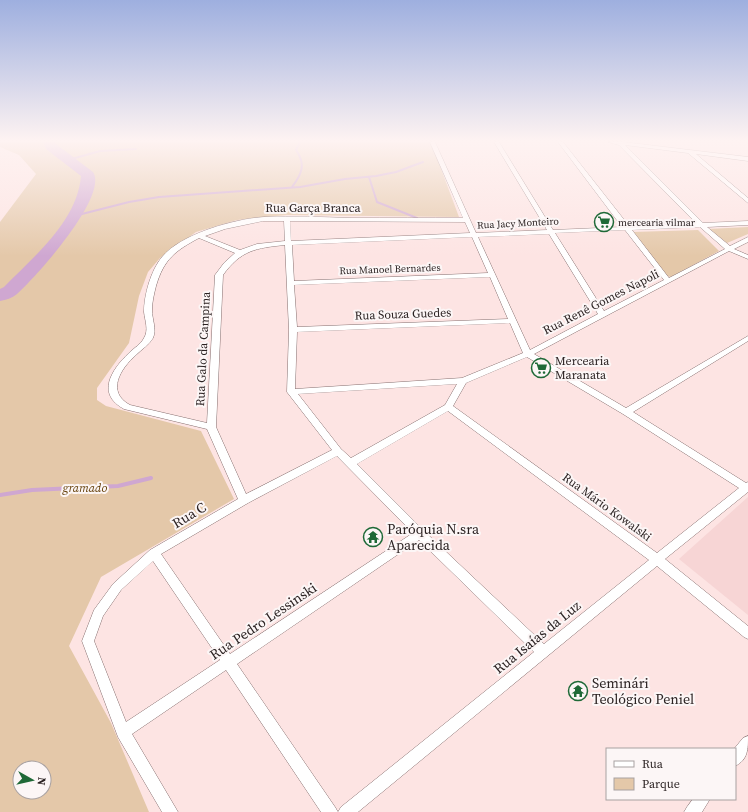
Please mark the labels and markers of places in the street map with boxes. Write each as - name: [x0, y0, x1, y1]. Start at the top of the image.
- supermarket icon: mercearia vilmar: [593, 211, 615, 233]
- place label: mercearia vilmar: [618, 216, 696, 229]
- place label: Mercearia Maranata: [555, 353, 610, 383]
- supermarket icon: Mercearia Maranata: [530, 357, 552, 379]
- place label: Paróquia N.sra Aparecida: [387, 519, 480, 555]
- temple icon: Paróquia N.sra Aparecida: [362, 526, 384, 548]
- place label: Seminári Teológico Peniel: [592, 673, 694, 709]
- temple icon: Seminári Teológico Peniel: [567, 680, 589, 702]

